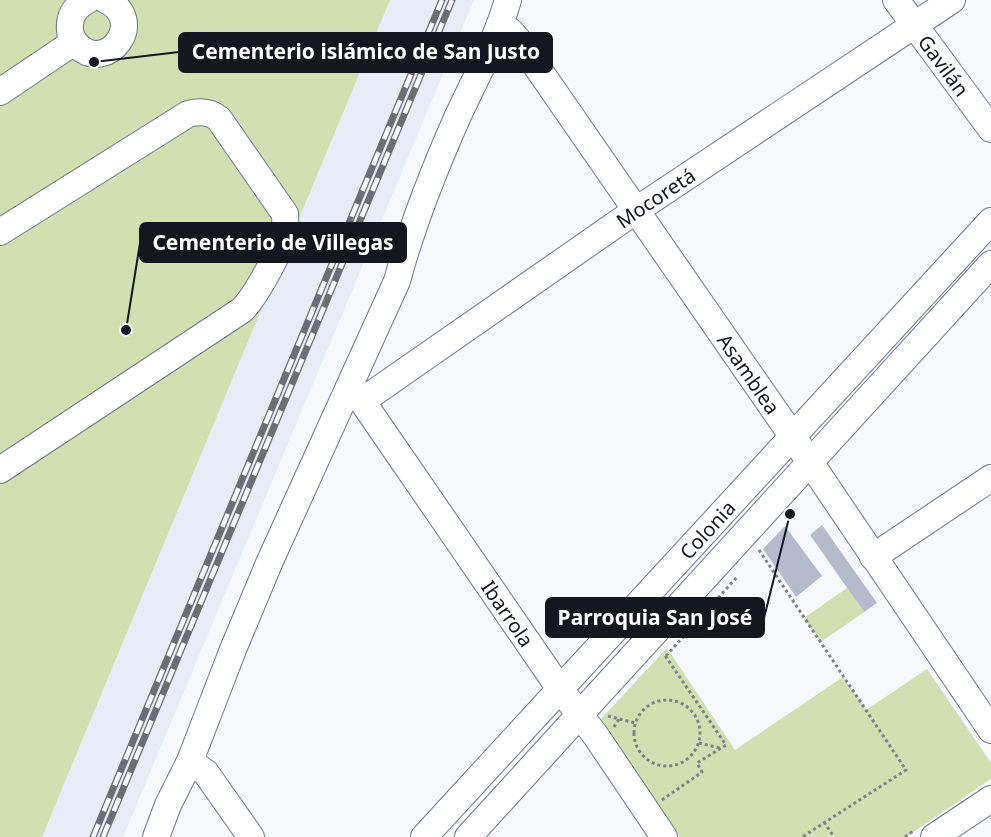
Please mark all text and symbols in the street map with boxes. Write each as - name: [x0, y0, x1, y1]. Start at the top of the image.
- street label: Gavilán: [912, 29, 976, 101]
- callout: Cementerio islámico de San Justo: [179, 33, 552, 72]
- text: Cementerio islámico de San Justo: [192, 37, 540, 65]
- street label: Mocoretá: [611, 161, 700, 234]
- callout: Cementerio de Villegas: [140, 223, 406, 262]
- text: Cementerio de Villegas: [152, 228, 394, 256]
- street label: Asamblea: [712, 328, 787, 419]
- street label: Colonia: [673, 494, 741, 565]
- street label: Ibarrola: [476, 575, 540, 652]
- callout: Parroquia San José: [546, 598, 764, 637]
- text: Parroquia San José: [558, 603, 752, 631]

